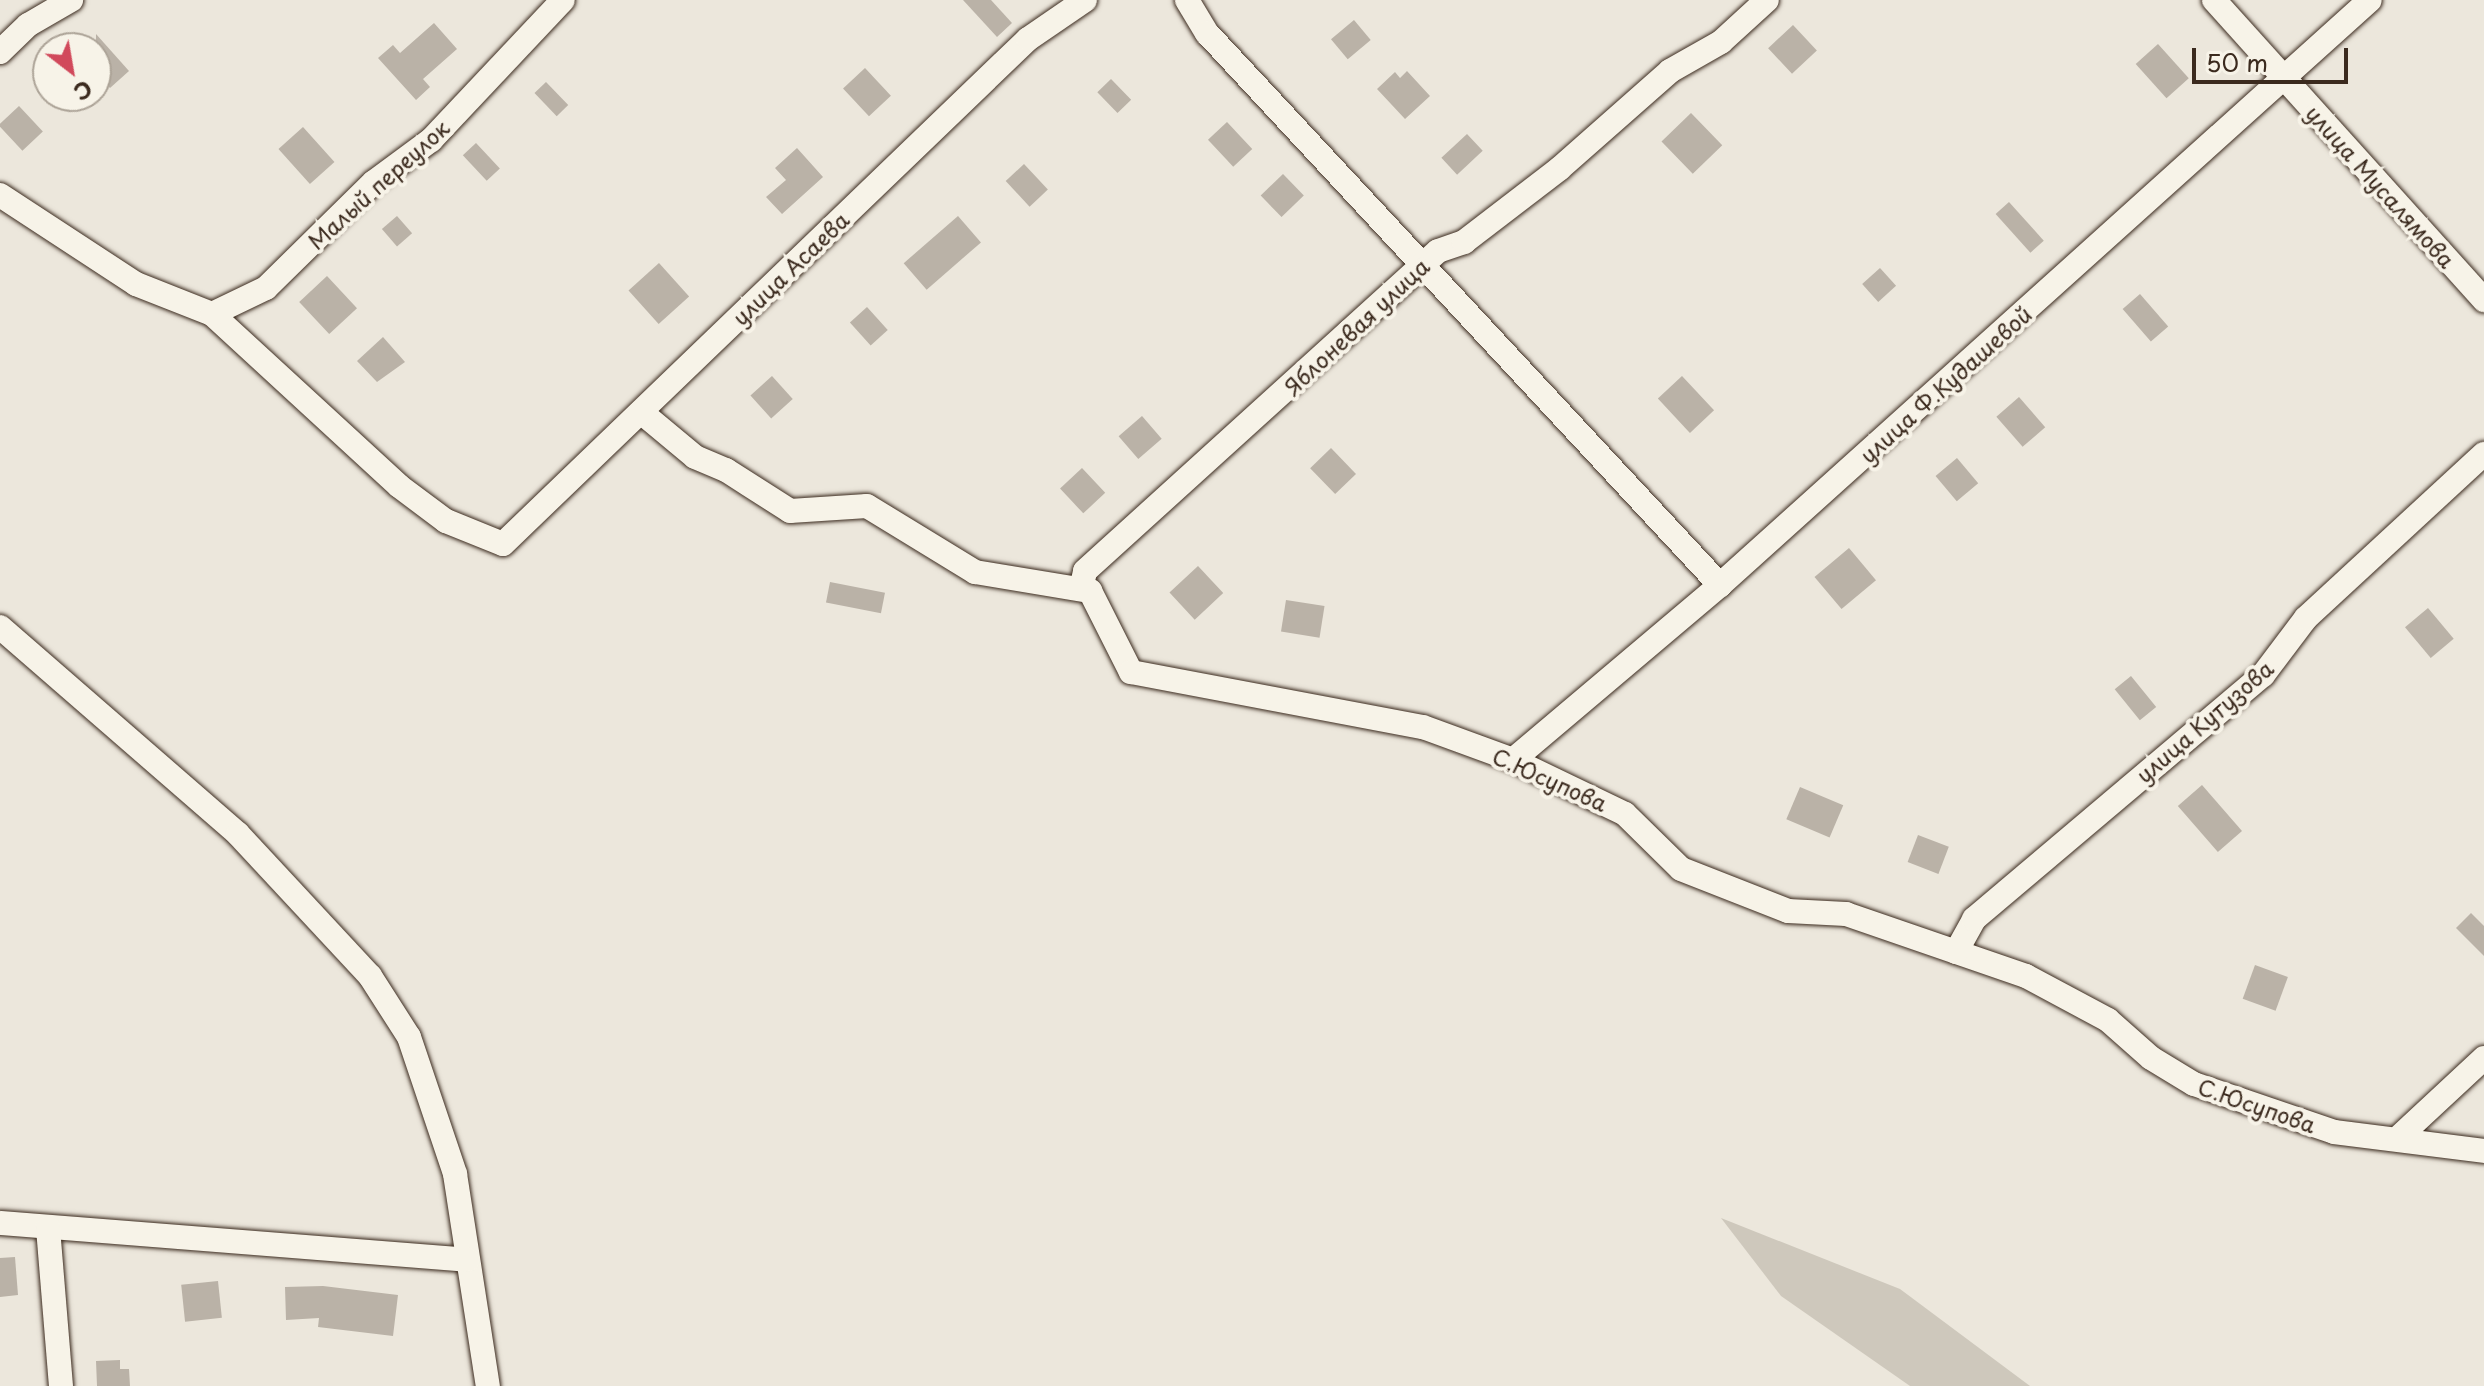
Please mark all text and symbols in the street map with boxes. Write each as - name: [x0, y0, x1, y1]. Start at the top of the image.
- north arrow: [32, 32, 112, 112]
- scale bar: [2196, 32, 2352, 82]
- text: 50 m: [2206, 44, 2268, 80]
- text: С: [68, 73, 99, 110]
- street label: улица Мусалямова: [2301, 99, 2461, 273]
- street label: Малый переулок: [302, 114, 454, 254]
- street label: улица Асаева: [726, 205, 854, 331]
- street label: Яблоневая улица: [1278, 252, 1434, 400]
- street label: улица Ф.Кудашевой: [1854, 300, 2036, 468]
- street label: улица Кутузова: [2130, 654, 2278, 788]
- street label: С.Юсупова: [1489, 742, 1611, 816]
- street label: С.Юсупова: [2195, 1073, 2319, 1137]

